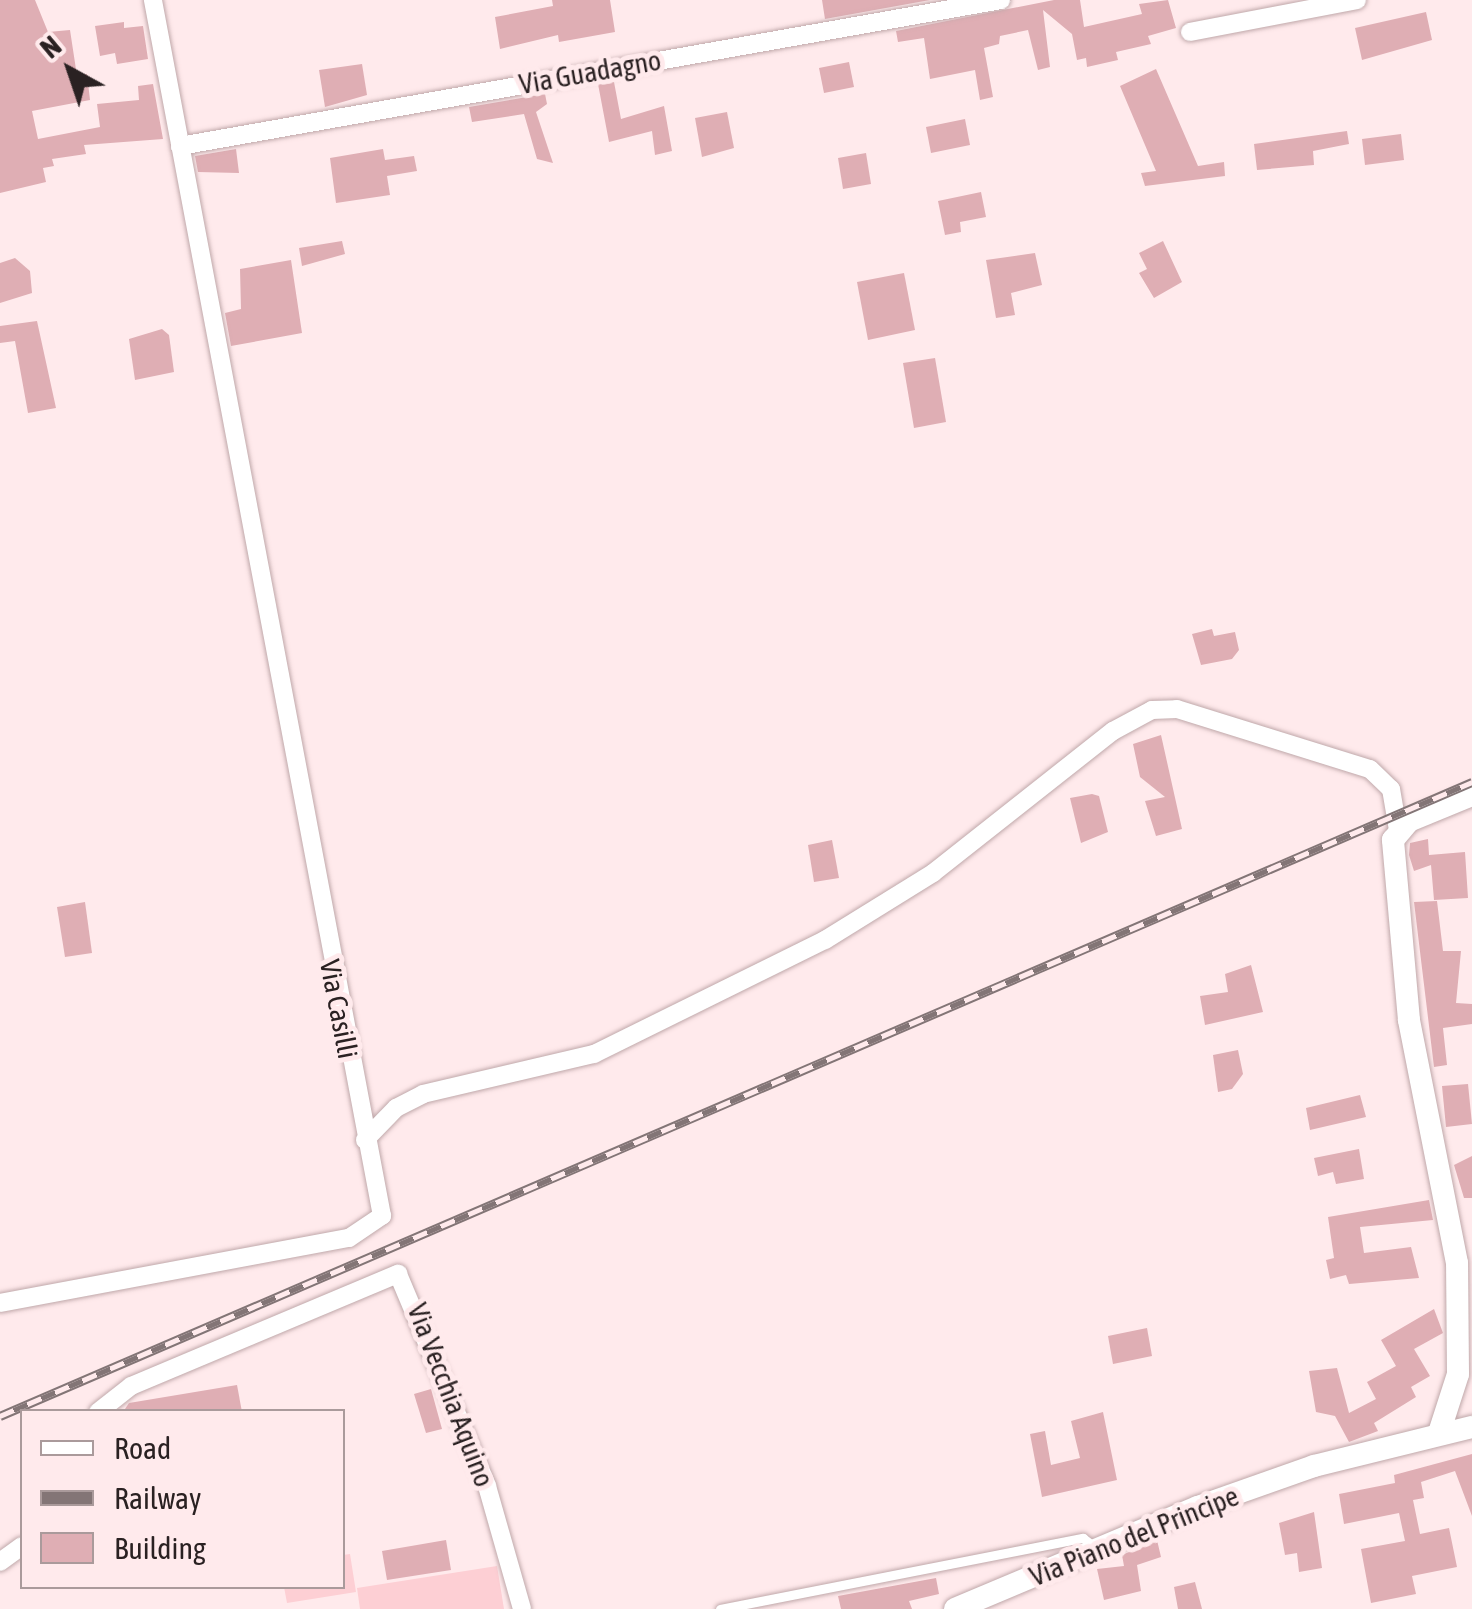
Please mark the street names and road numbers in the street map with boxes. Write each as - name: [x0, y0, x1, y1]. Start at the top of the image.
- street label: Via Guadagno: [516, 43, 664, 101]
- street label: Via Casilli: [313, 957, 365, 1061]
- street label: Via Vecchia Aquino: [401, 1299, 501, 1491]
- street label: Via Piano del Principe: [1025, 1479, 1243, 1593]

